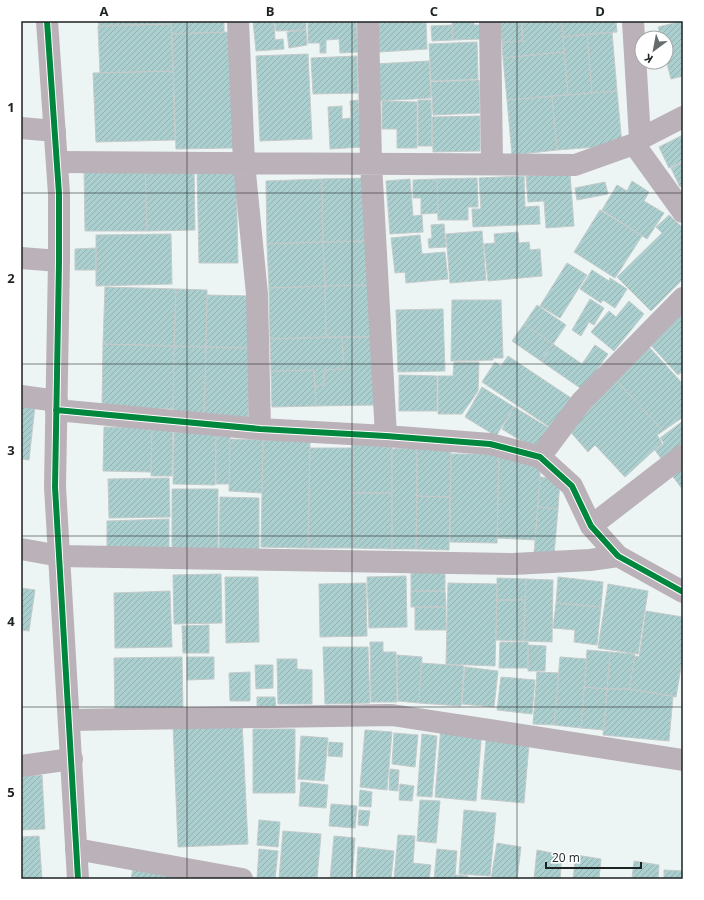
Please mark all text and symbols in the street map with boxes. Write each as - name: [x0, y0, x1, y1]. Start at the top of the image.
- text: A: [100, 2, 109, 20]
- text: B: [266, 2, 275, 20]
- text: C: [430, 2, 438, 20]
- text: D: [595, 2, 605, 20]
- north arrow: [634, 30, 674, 70]
- text: K: [641, 50, 656, 67]
- text: 1: [7, 98, 15, 116]
- text: 2: [7, 269, 15, 287]
- text: 3: [7, 441, 15, 459]
- text: 4: [7, 612, 15, 630]
- text: 5: [7, 783, 15, 801]
- scale bar: [546, 844, 641, 870]
- text: 20 m: [552, 849, 580, 866]

